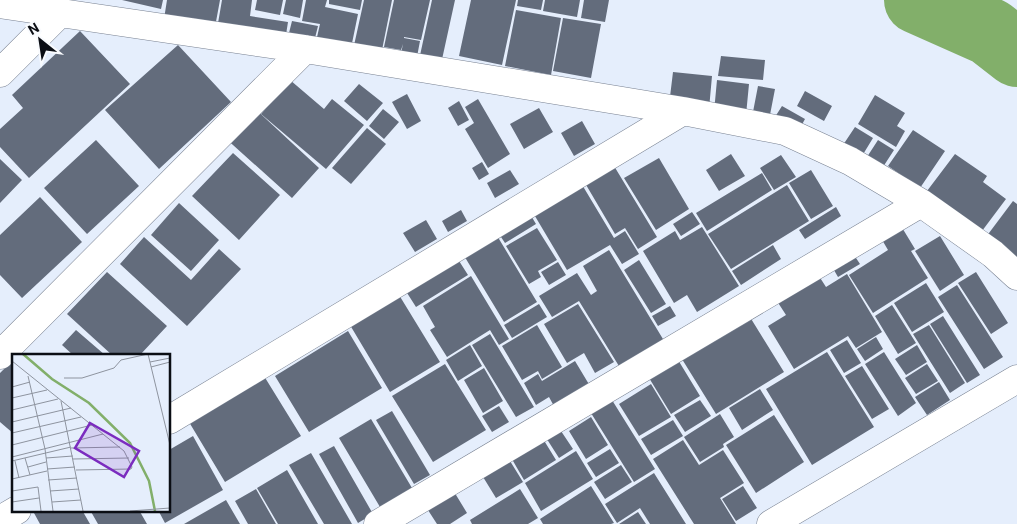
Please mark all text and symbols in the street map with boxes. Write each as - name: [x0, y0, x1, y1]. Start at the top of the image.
- north arrow: [15, 15, 65, 65]
- text: N: [25, 19, 42, 38]
- inset map: [12, 354, 170, 512]

